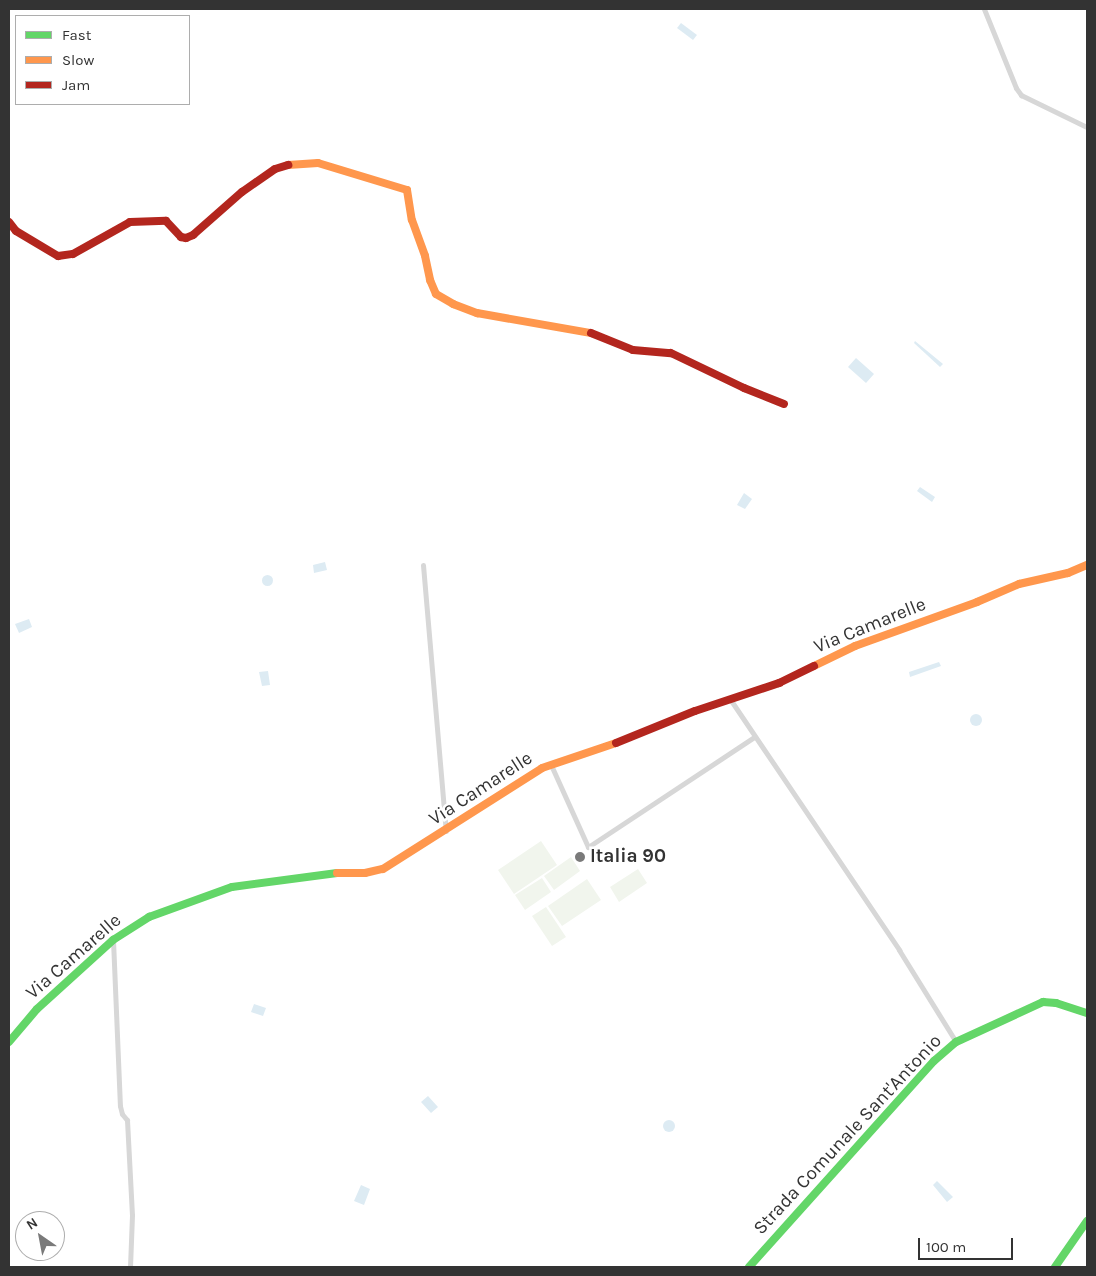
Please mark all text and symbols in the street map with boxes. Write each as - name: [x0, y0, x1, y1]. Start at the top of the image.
- legend: [15, 15, 190, 105]
- text: Fast: [62, 26, 91, 44]
- text: Slow: [62, 51, 94, 69]
- text: Jam: [62, 76, 90, 94]
- street label: Via Camarelle: [811, 593, 929, 659]
- street label: Via Camarelle: [425, 747, 537, 831]
- place label: Italia 90: [590, 846, 666, 868]
- marker: Italia 90: [574, 851, 586, 863]
- street label: Via Camarelle: [22, 909, 126, 1005]
- street label: Strada Comunale Sant'Antonio: [749, 1030, 947, 1240]
- north arrow: [15, 1211, 65, 1261]
- text: N: [23, 1214, 41, 1234]
- scale bar: [921, 1228, 1016, 1260]
- text: 100 m: [926, 1238, 966, 1256]

